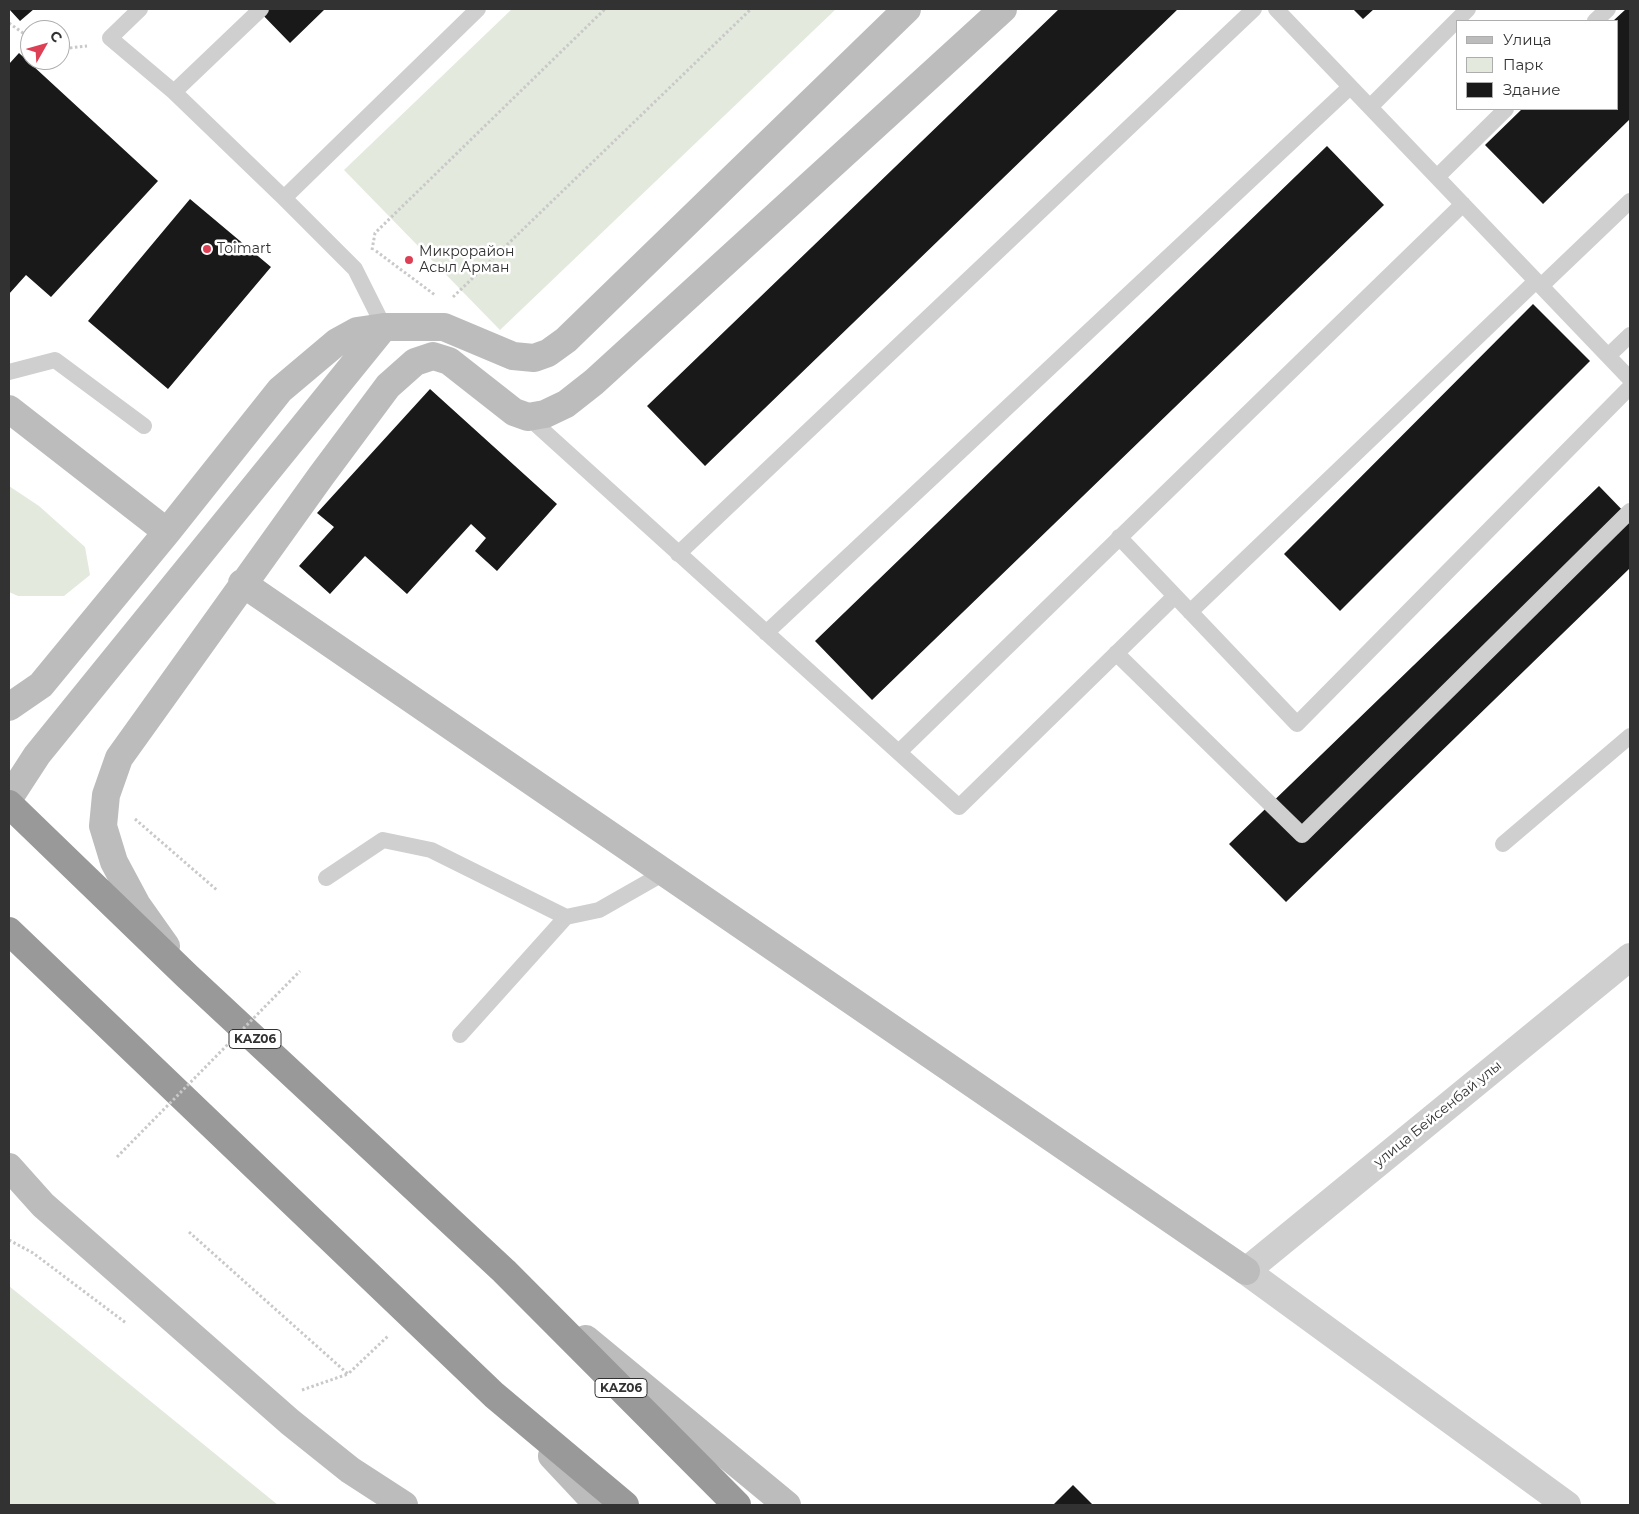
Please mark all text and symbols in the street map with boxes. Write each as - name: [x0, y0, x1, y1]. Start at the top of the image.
- north arrow: [20, 20, 70, 70]
- legend: [1456, 20, 1619, 110]
- text: С: [46, 27, 66, 46]
- text: Улица: [1503, 30, 1551, 49]
- text: Парк: [1503, 55, 1543, 74]
- text: Здание: [1503, 80, 1561, 99]
- place label: Toimart: [217, 241, 271, 257]
- marker: Toimart: [201, 243, 213, 255]
- place label: Микрорайон Асыл Арман: [419, 244, 514, 276]
- marker: Микрорайон Асыл Арман: [403, 254, 415, 266]
- road number: KАZ06: [229, 1030, 281, 1048]
- street label: улица Бейсенбай улы: [1371, 1057, 1505, 1171]
- road number: KАZ06: [595, 1379, 647, 1398]

